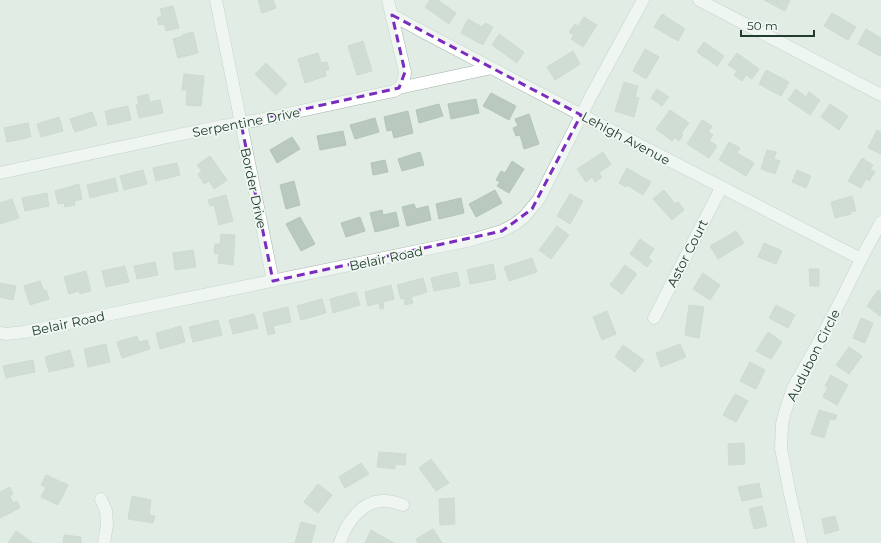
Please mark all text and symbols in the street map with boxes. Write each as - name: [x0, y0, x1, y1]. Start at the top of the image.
- scale bar: [741, 12, 814, 38]
- text: 50 m: [747, 18, 778, 33]
- street label: Serpentine Drive: [191, 104, 301, 140]
- street label: Lehigh Avenue: [579, 108, 673, 168]
- street label: Border Drive: [238, 146, 270, 230]
- street label: Astor Court: [663, 216, 711, 290]
- street label: Belair Road: [348, 242, 424, 274]
- street label: Audubon Circle: [783, 306, 843, 404]
- street label: Belair Road: [30, 307, 106, 339]

